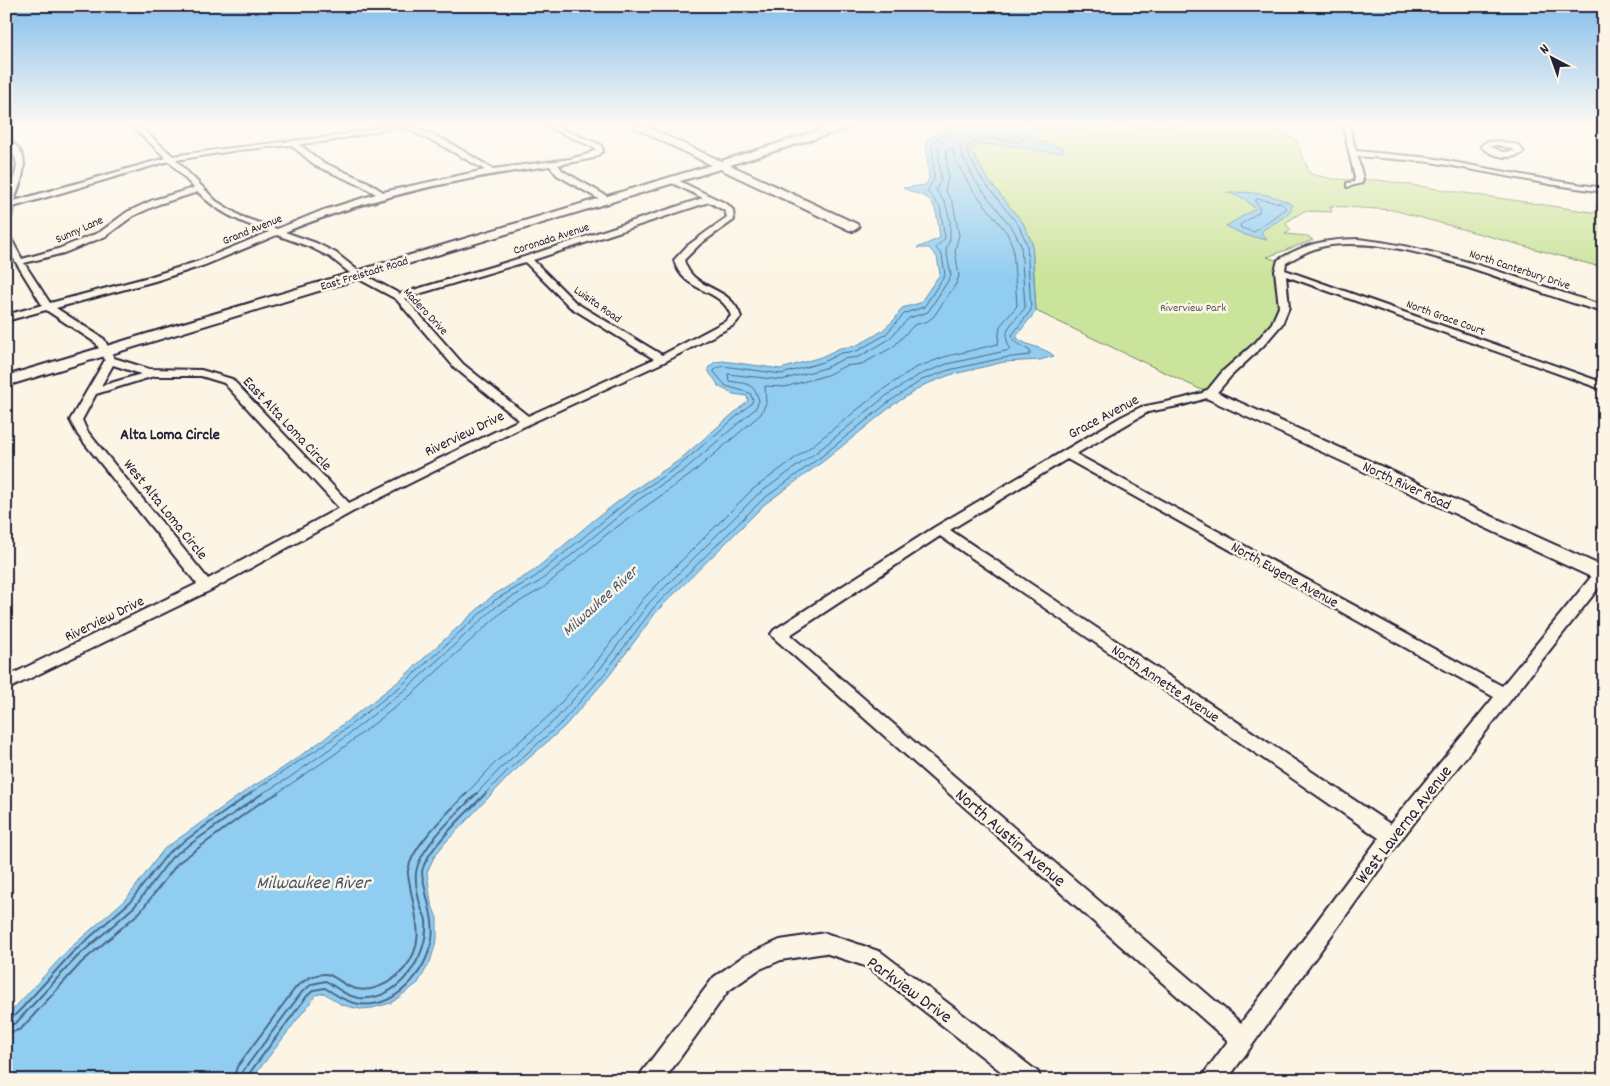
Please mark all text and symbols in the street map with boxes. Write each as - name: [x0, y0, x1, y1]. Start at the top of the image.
- north arrow: [1528, 32, 1578, 82]
- text: N: [1536, 40, 1554, 60]
- street label: Grand Avenue: [220, 211, 285, 250]
- street label: Sunny Lane: [53, 212, 106, 248]
- street label: Coronada Avenue: [511, 219, 592, 260]
- street label: North Canterbury Drive: [1467, 246, 1572, 295]
- street label: East Freistadt Road: [318, 253, 410, 296]
- street label: Luisita Road: [570, 283, 624, 328]
- street label: Madero Drive: [398, 285, 451, 339]
- street label: North Grace Court: [1404, 296, 1488, 341]
- park label: Riverview Park: [1160, 300, 1226, 317]
- street label: East Alta Loma Circle: [237, 372, 337, 477]
- street label: Grace Avenue: [1065, 390, 1144, 446]
- street label: Riverview Drive: [421, 406, 509, 464]
- district label: Alta Loma Circle: [120, 424, 220, 447]
- street label: West Alta Loma Circle: [117, 455, 212, 566]
- street label: North River Road: [1358, 457, 1454, 517]
- street label: North Eugene Avenue: [1226, 537, 1342, 615]
- water label: Milwaukee River: [557, 560, 645, 642]
- street label: Riverview Drive: [61, 591, 149, 649]
- street label: North Annette Avenue: [1106, 640, 1224, 729]
- street label: West Laverna Avenue: [1351, 761, 1459, 890]
- street label: North Austin Avenue: [949, 784, 1070, 894]
- water label: Milwaukee River: [256, 871, 372, 898]
- street label: Parkview Drive: [861, 952, 956, 1031]

